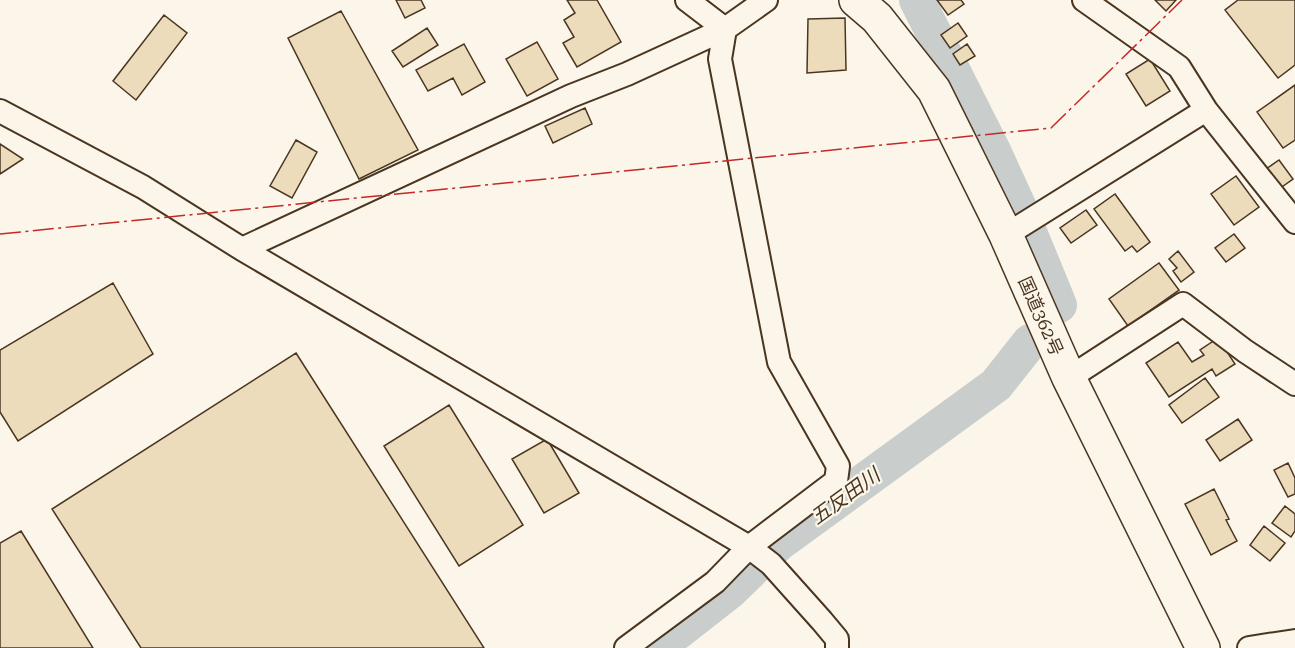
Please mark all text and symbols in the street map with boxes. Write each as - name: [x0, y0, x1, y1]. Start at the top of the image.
- street label: 国道362号: [1014, 273, 1068, 359]
- water label: 五反田川: [806, 462, 886, 529]

